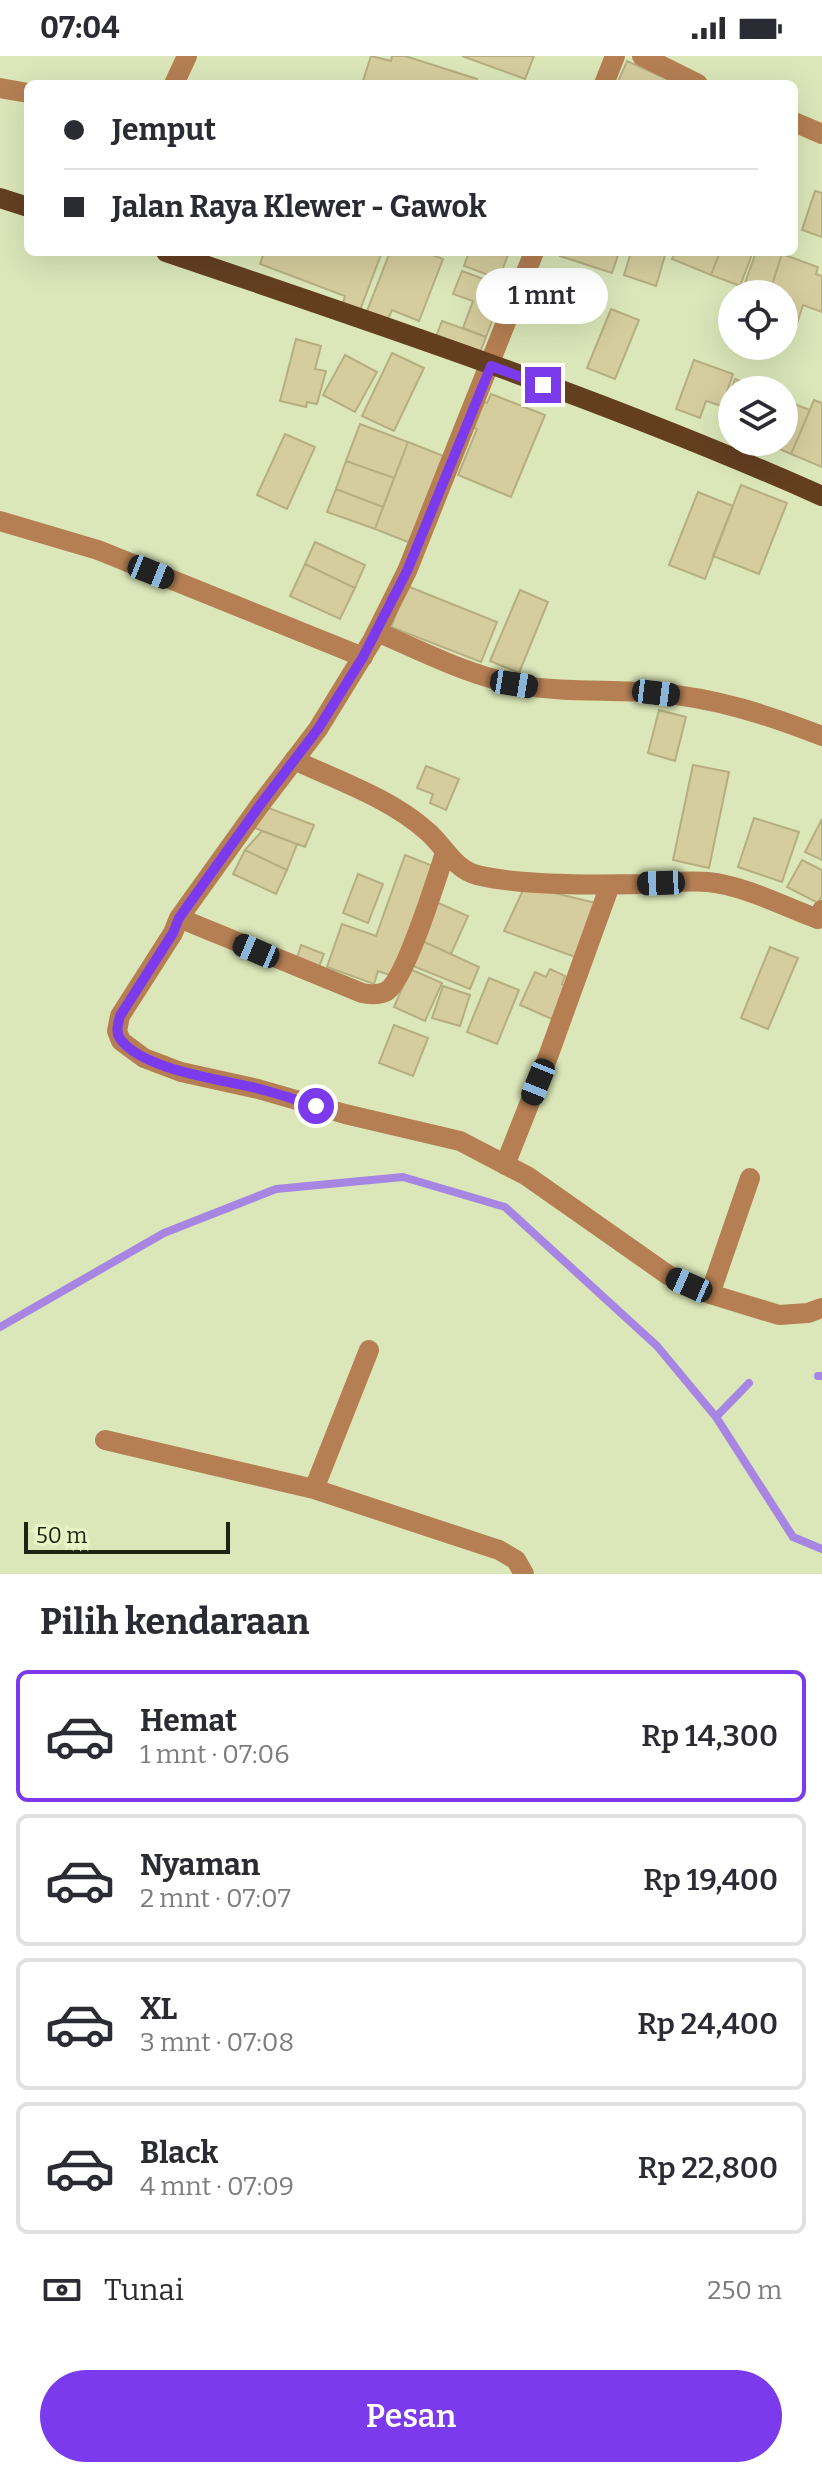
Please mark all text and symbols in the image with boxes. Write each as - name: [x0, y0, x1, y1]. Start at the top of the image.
- text: 07:04: [40, 10, 120, 46]
- text: Jemput: [112, 112, 216, 148]
- text: Jalan Raya Klewer - Gawok: [112, 189, 487, 225]
- callout: 1 mnt: [477, 269, 609, 325]
- text: 1 mnt: [508, 280, 576, 311]
- map controls: [718, 280, 798, 456]
- button: locate: [718, 280, 798, 360]
- route end: [525, 367, 561, 403]
- button: layers: [718, 376, 798, 456]
- car: [124, 552, 178, 592]
- car: [488, 668, 540, 700]
- car: [631, 678, 681, 708]
- car: [637, 870, 685, 896]
- car: [229, 931, 283, 971]
- car: [518, 1055, 558, 1109]
- route start: [298, 1088, 334, 1124]
- car: [662, 1264, 716, 1306]
- scale bar: [24, 1518, 230, 1554]
- text: 50 m: [36, 1522, 87, 1549]
- text: Pilih kendaraan: [40, 1600, 310, 1644]
- icon: car: [44, 1700, 116, 1772]
- text: Hemat: [140, 1703, 237, 1739]
- text: Rp 14,300: [641, 1718, 778, 1754]
- text: 1 mnt · 07:06: [140, 1739, 289, 1770]
- icon: car: [44, 1844, 116, 1916]
- text: Nyaman: [140, 1847, 260, 1883]
- text: Rp 19,400: [643, 1862, 778, 1898]
- text: 2 mnt · 07:07: [140, 1883, 291, 1914]
- icon: car: [44, 1988, 116, 2060]
- text: XL: [140, 1991, 177, 2027]
- text: Rp 24,400: [637, 2006, 778, 2042]
- text: 3 mnt · 07:08: [140, 2027, 294, 2058]
- icon: car: [44, 2132, 116, 2204]
- text: Black: [140, 2135, 218, 2171]
- text: Rp 22,800: [638, 2150, 778, 2186]
- text: 4 mnt · 07:09: [140, 2171, 294, 2202]
- icon: cash: [40, 2268, 84, 2312]
- text: Tunai: [104, 2272, 184, 2308]
- text: 250 m: [707, 2275, 782, 2306]
- button: Pesan: [40, 2370, 782, 2462]

